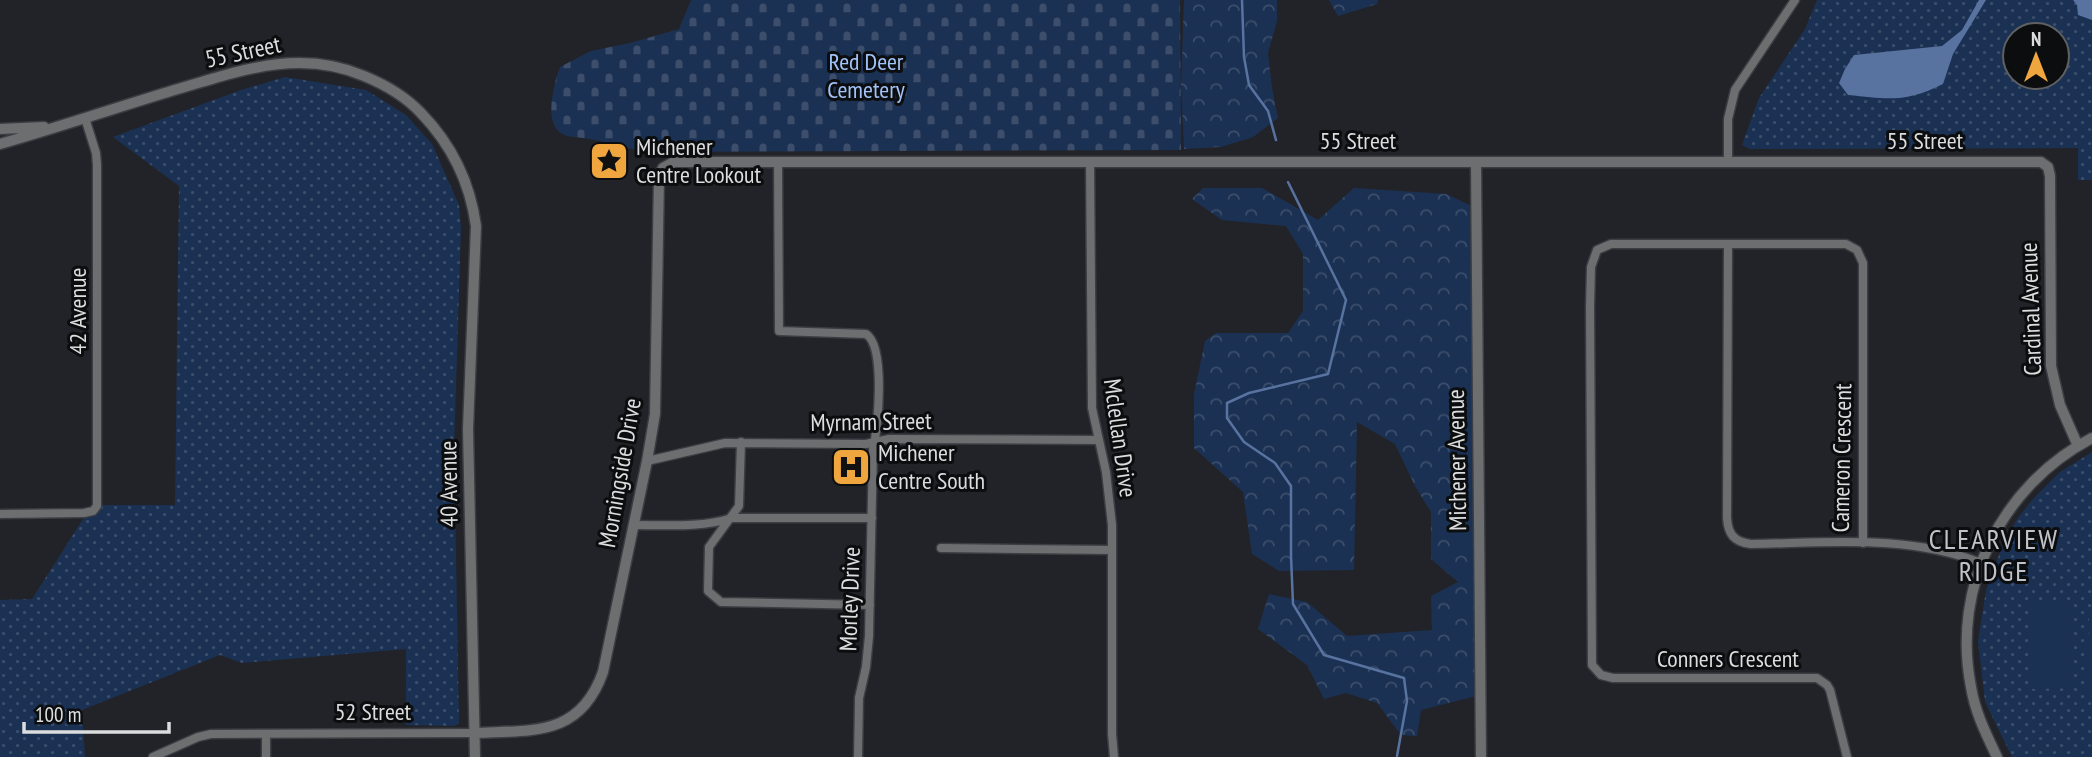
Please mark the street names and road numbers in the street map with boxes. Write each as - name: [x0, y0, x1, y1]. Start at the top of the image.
- street label: 55 Street: [202, 28, 284, 75]
- street label: 55 Street: [1320, 125, 1397, 156]
- street label: 55 Street: [1887, 125, 1964, 156]
- street label: Cardinal Avenue: [2013, 242, 2048, 376]
- street label: 42 Avenue: [62, 268, 93, 354]
- street label: Mclellan Drive: [1097, 377, 1144, 499]
- street label: Cameron Crescent: [1825, 383, 1858, 533]
- street label: Michener Avenue: [1440, 389, 1473, 531]
- street label: Morningside Drive: [591, 396, 648, 550]
- street label: Myrnam Street: [810, 405, 932, 438]
- street label: 40 Avenue: [432, 440, 465, 528]
- street label: Morley Drive: [832, 546, 867, 652]
- street label: Conners Crescent: [1657, 643, 1799, 674]
- street label: 52 Street: [335, 696, 412, 727]

